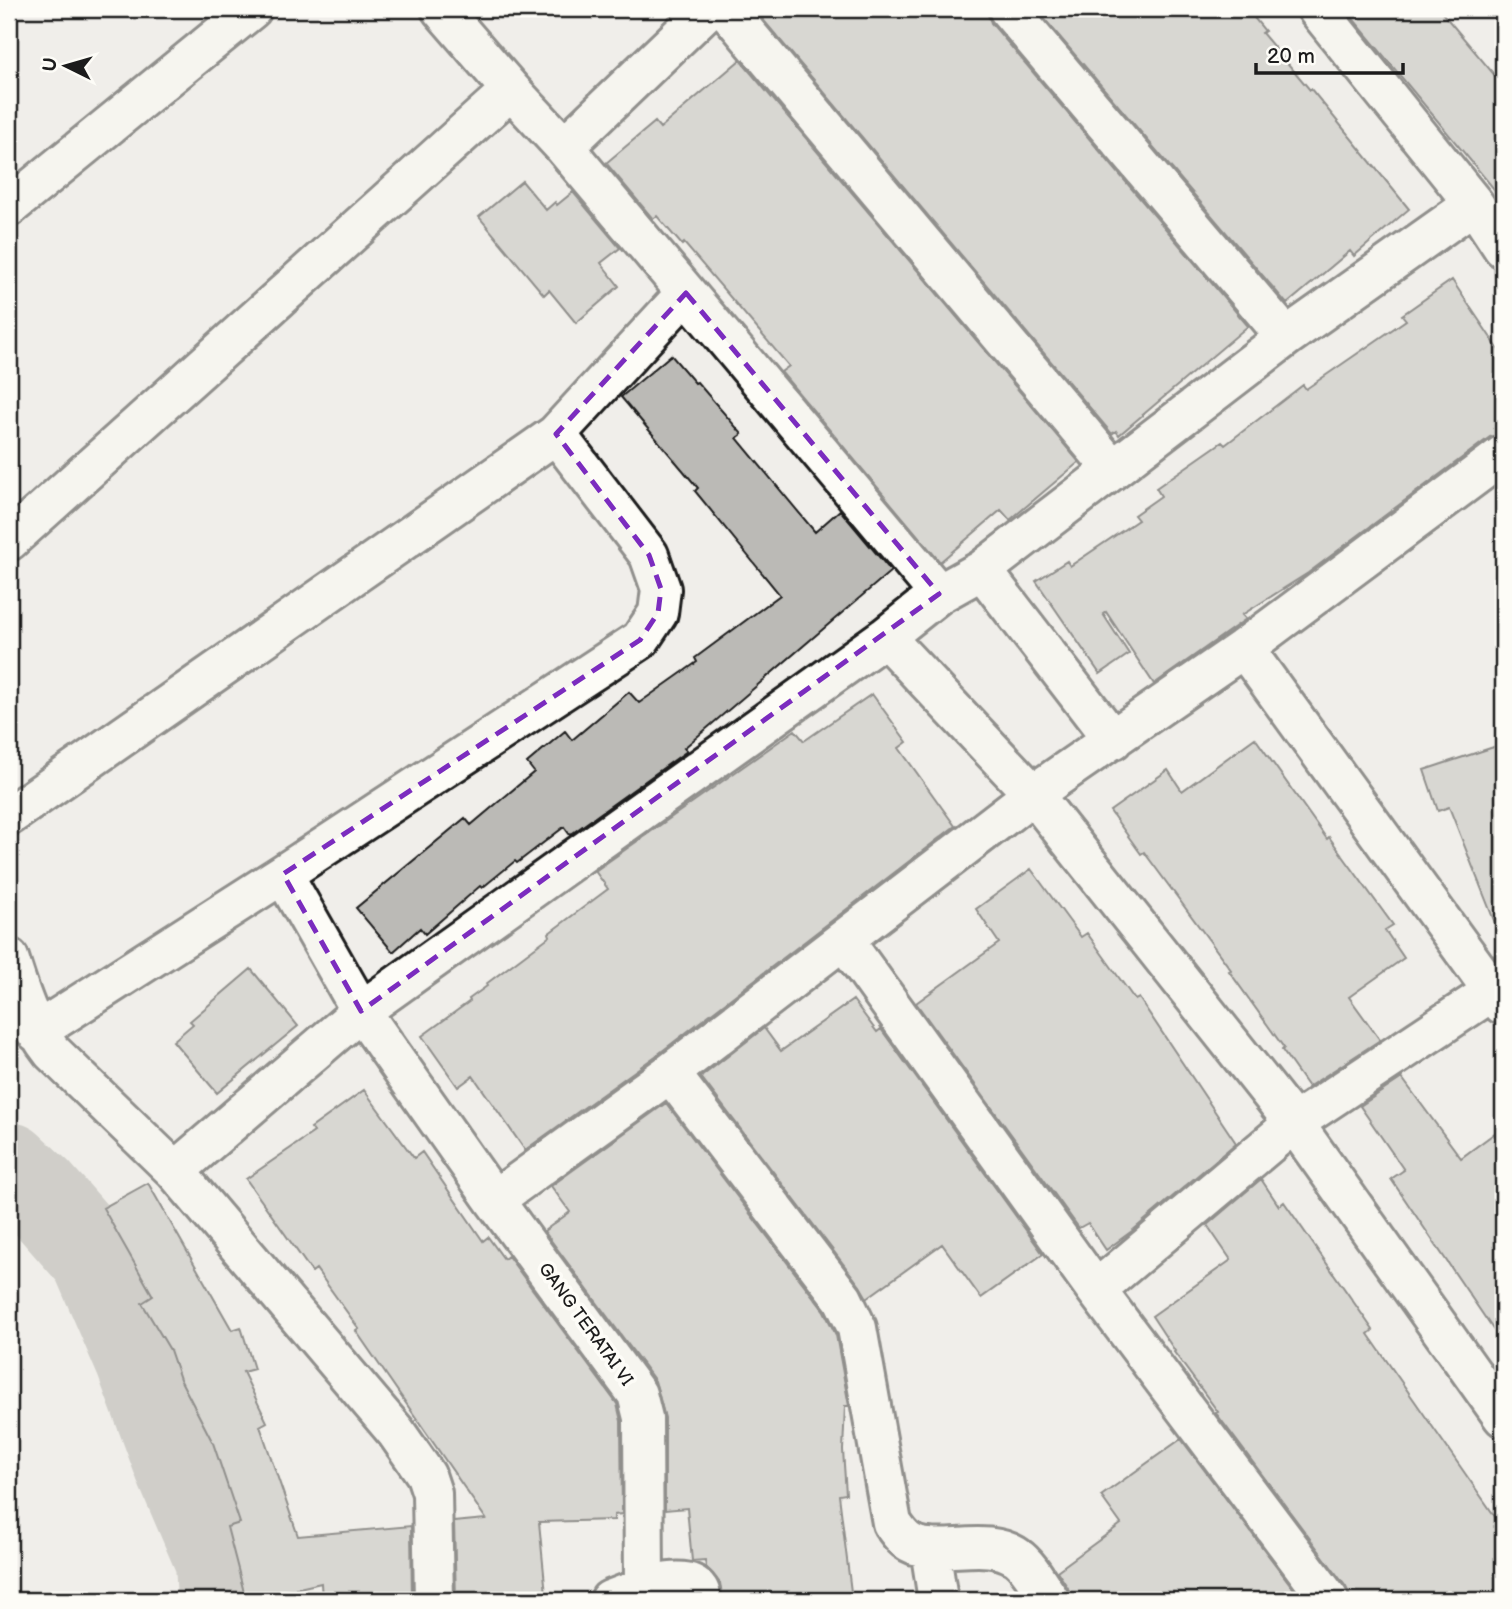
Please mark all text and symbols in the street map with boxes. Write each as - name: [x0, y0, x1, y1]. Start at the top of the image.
- north arrow: [32, 32, 102, 102]
- scale bar: [1256, 32, 1404, 76]
- text: 20 m: [1267, 44, 1315, 69]
- text: U: [39, 57, 63, 72]
- street label: GANG TERATAI VI: [534, 1259, 637, 1390]

